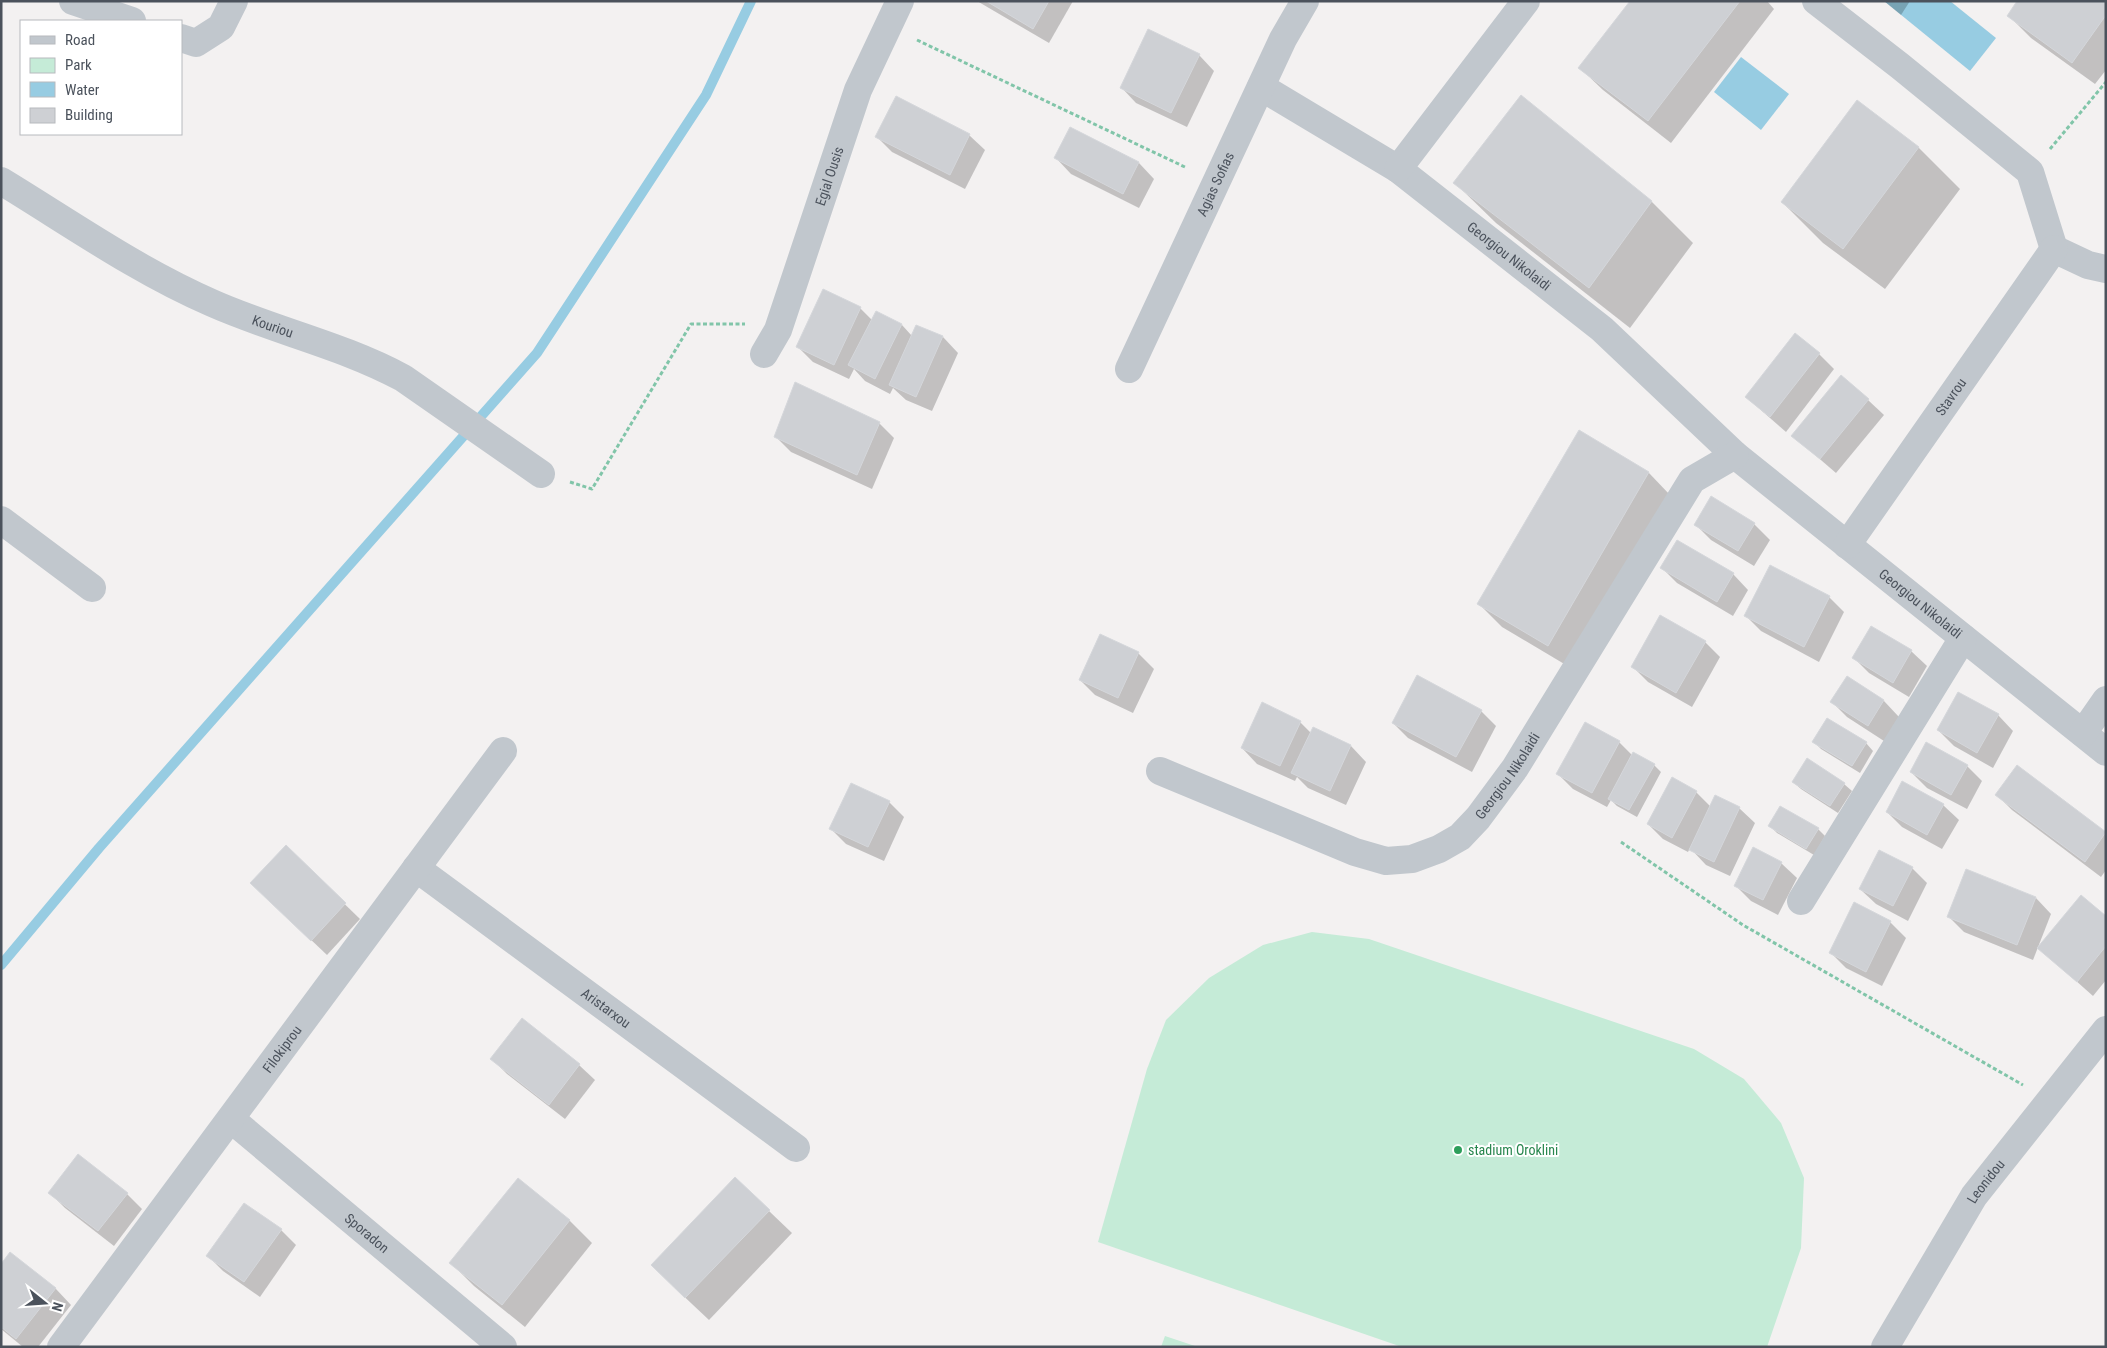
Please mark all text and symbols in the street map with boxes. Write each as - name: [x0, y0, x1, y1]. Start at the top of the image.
- legend: [20, 20, 182, 135]
- text: Road: [65, 31, 95, 49]
- text: Park: [65, 56, 92, 74]
- text: Water: [65, 81, 100, 99]
- text: Building: [65, 106, 113, 124]
- street label: Egial Ousis: [812, 144, 847, 208]
- street label: Agias Sofias: [1193, 150, 1237, 219]
- street label: Georgiou Nikolaidi: [1464, 219, 1554, 294]
- street label: Kouriou: [250, 312, 295, 341]
- street label: Stavrou: [1932, 375, 1969, 418]
- street label: Georgiou Nikolaidi: [1876, 566, 1965, 642]
- street label: Georgiou Nikolaidi: [1472, 730, 1543, 822]
- street label: Aristarxou: [578, 985, 634, 1031]
- street label: Filokiprou: [259, 1022, 305, 1076]
- place label: stadium Oroklini: [1468, 1142, 1558, 1158]
- marker: stadium Oroklini: [1452, 1144, 1464, 1156]
- street label: Leonidou: [1964, 1156, 2008, 1206]
- street label: Sporadon: [342, 1210, 392, 1256]
- north arrow: [20, 1278, 70, 1328]
- text: N: [49, 1300, 66, 1313]

